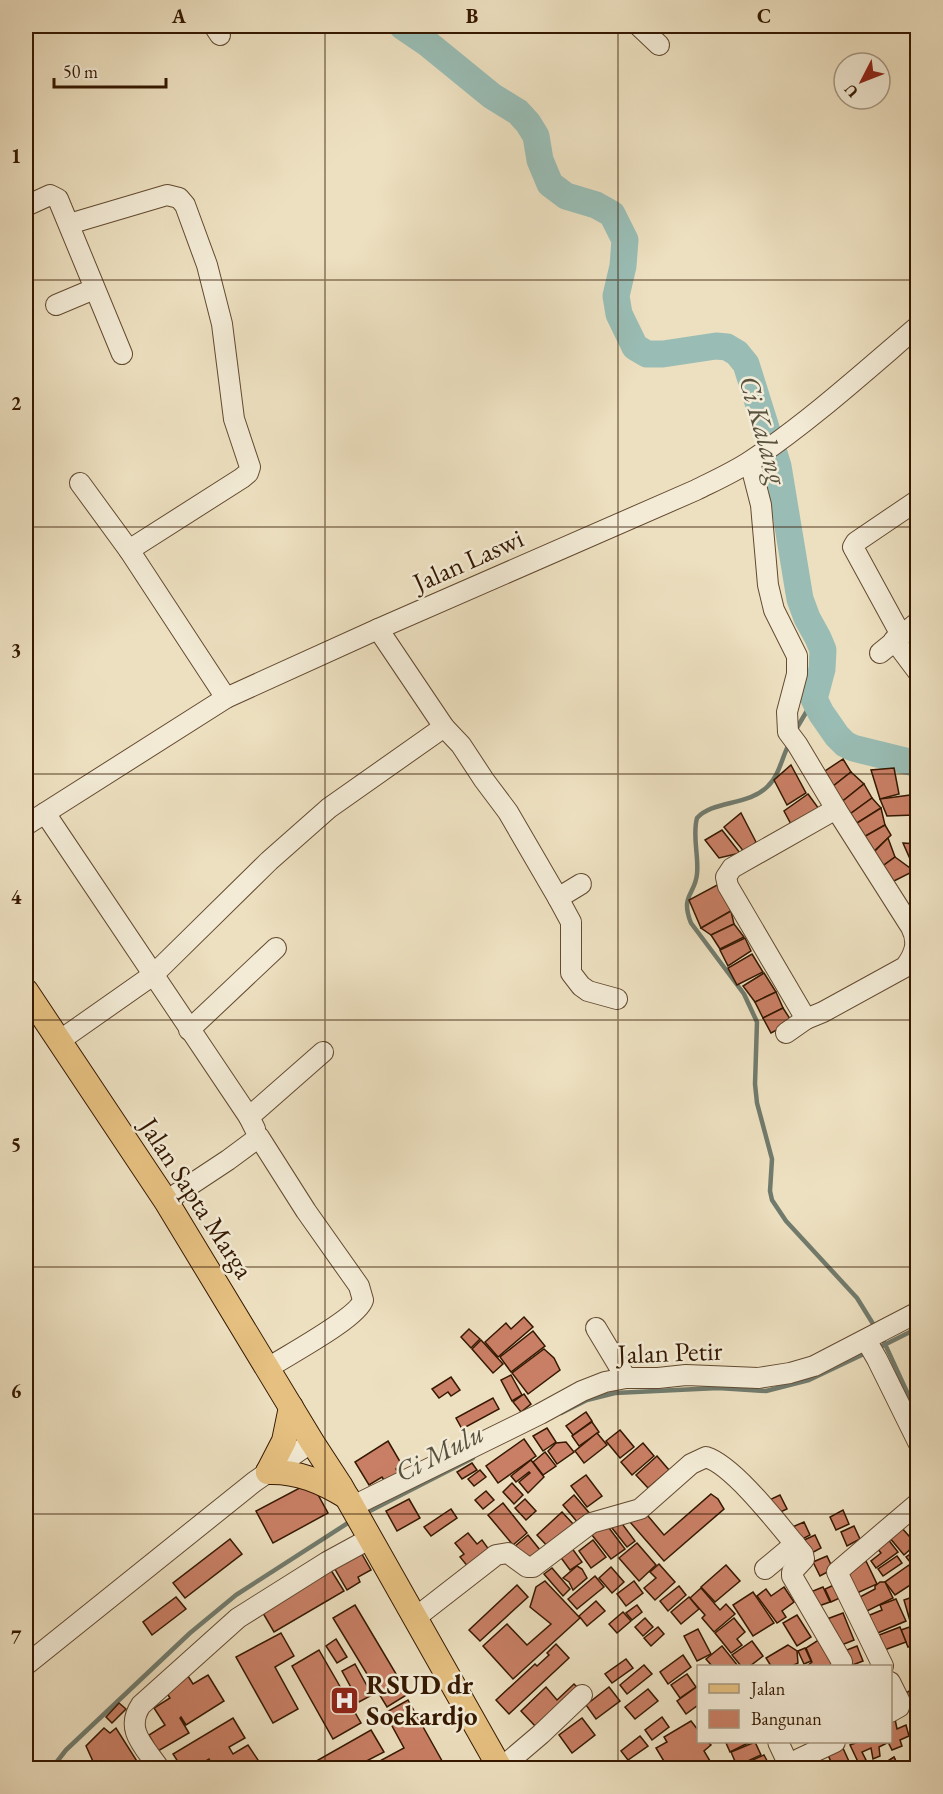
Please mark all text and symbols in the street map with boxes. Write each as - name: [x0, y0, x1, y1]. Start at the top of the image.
- text: A: [171, 3, 187, 29]
- text: B: [466, 3, 478, 29]
- text: C: [757, 3, 771, 29]
- scale bar: [54, 51, 166, 89]
- north arrow: [832, 51, 892, 111]
- text: 50 m: [63, 60, 98, 83]
- text: U: [839, 79, 863, 102]
- text: 1: [11, 143, 21, 169]
- water label: Ci Kalang: [731, 371, 797, 490]
- text: 2: [11, 390, 22, 416]
- street label: Jalan Laswi: [406, 520, 529, 601]
- text: 3: [11, 637, 21, 663]
- text: 4: [11, 884, 22, 910]
- street label: Jalan Sapta Marga: [131, 1109, 262, 1285]
- text: 5: [11, 1131, 21, 1157]
- street label: Jalan Petir: [615, 1333, 723, 1371]
- text: 6: [11, 1378, 22, 1404]
- water label: Ci Mulu: [388, 1414, 490, 1490]
- text: 7: [11, 1624, 22, 1650]
- legend: [697, 1665, 892, 1743]
- place label: RSUD dr Soekardjo: [366, 1667, 478, 1733]
- text: Jalan: [749, 1677, 786, 1700]
- hospital icon: RSUD dr Soekardjo: [329, 1684, 361, 1716]
- text: Bangunan: [751, 1707, 822, 1730]

